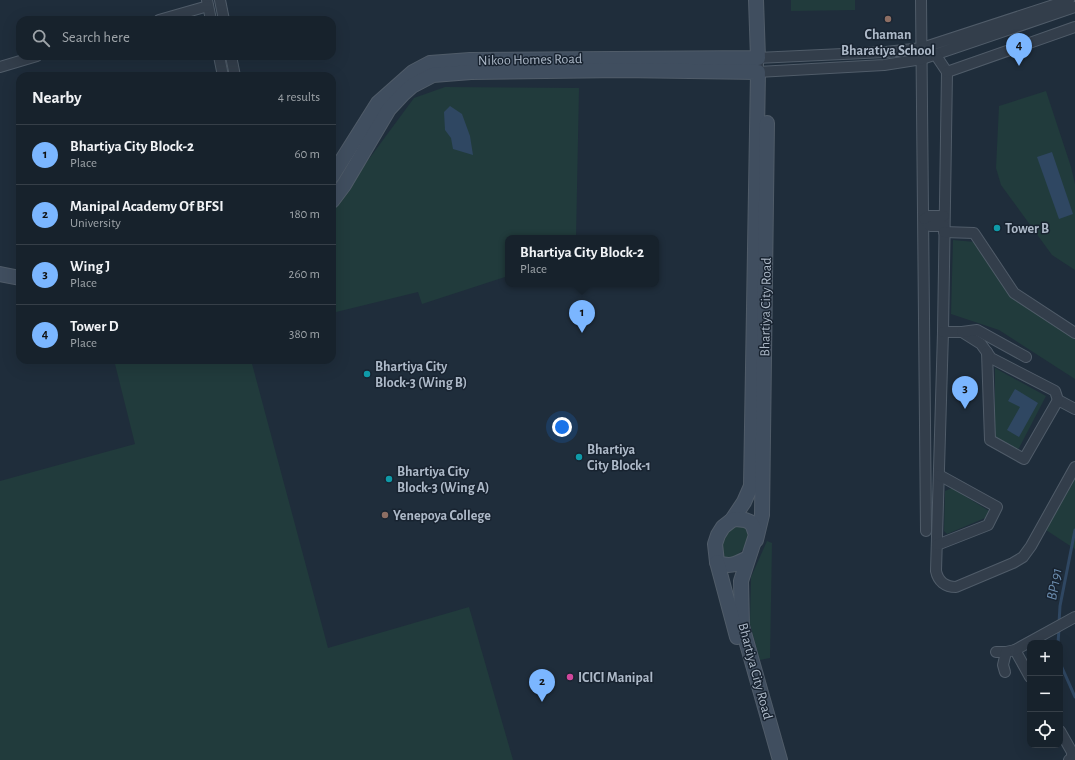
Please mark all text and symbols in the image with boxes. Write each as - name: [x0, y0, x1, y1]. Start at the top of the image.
- marker: Chaman Bharatiya School: [883, 14, 893, 24]
- search box: [16, 16, 336, 60]
- icon: search: [30, 27, 52, 49]
- place label: Chaman Bharatiya School: [841, 28, 935, 58]
- text: Search here: [62, 30, 130, 45]
- pin: 4: [1006, 33, 1032, 66]
- street label: Nikoo Homes Road: [478, 52, 582, 68]
- text: Nearby: [32, 89, 82, 106]
- text: 4 results: [278, 91, 320, 104]
- text: Bhartiya City Block-2: [70, 139, 194, 154]
- text: 1: [43, 148, 47, 161]
- text: 60 m: [294, 148, 320, 161]
- text: Place: [70, 157, 97, 170]
- text: Manipal Academy Of BFSI: [70, 199, 224, 214]
- text: 2: [42, 208, 48, 221]
- text: 180 m: [290, 208, 320, 221]
- text: University: [70, 217, 121, 230]
- place label: Tower B: [1005, 222, 1049, 236]
- marker: Tower B: [992, 223, 1002, 233]
- popup: [505, 235, 659, 287]
- text: Bhartiya City Block-2: [520, 245, 644, 260]
- street label: Bhartiya City Road: [758, 257, 774, 357]
- text: Wing J: [70, 259, 110, 274]
- text: Place: [520, 263, 547, 276]
- text: 3: [42, 268, 48, 281]
- text: 260 m: [289, 268, 320, 281]
- text: Place: [70, 277, 97, 290]
- pin: 1: [569, 300, 595, 333]
- text: Tower D: [70, 319, 119, 334]
- text: 4: [42, 328, 48, 341]
- text: 380 m: [289, 328, 320, 341]
- text: Place: [70, 337, 97, 350]
- place label: Bhartiya City Block-3 (Wing B): [375, 360, 467, 390]
- marker: Bhartiya City Block-3 (Wing B): [362, 369, 372, 379]
- pin: 3: [952, 376, 978, 409]
- your location: [552, 417, 572, 437]
- place label: Bhartiya City Block-1: [587, 443, 651, 473]
- marker: Bhartiya City Block-1: [574, 452, 584, 462]
- place label: Bhartiya City Block-3 (Wing A): [397, 465, 489, 495]
- marker: Bhartiya City Block-3 (Wing A): [384, 474, 394, 484]
- place label: Yenepoya College: [393, 509, 491, 523]
- marker: Yenepoya College: [380, 510, 390, 520]
- water label: BP191: [1044, 567, 1065, 601]
- street label: Bhartiya City Road: [735, 621, 775, 721]
- map controls: [1027, 640, 1063, 748]
- button: +: [1027, 640, 1063, 676]
- pin: 2: [529, 669, 555, 702]
- place label: ICICI Manipal: [578, 671, 653, 685]
- marker: ICICI Manipal: [565, 672, 575, 682]
- button: −: [1027, 676, 1063, 712]
- button: locate: [1027, 712, 1063, 748]

